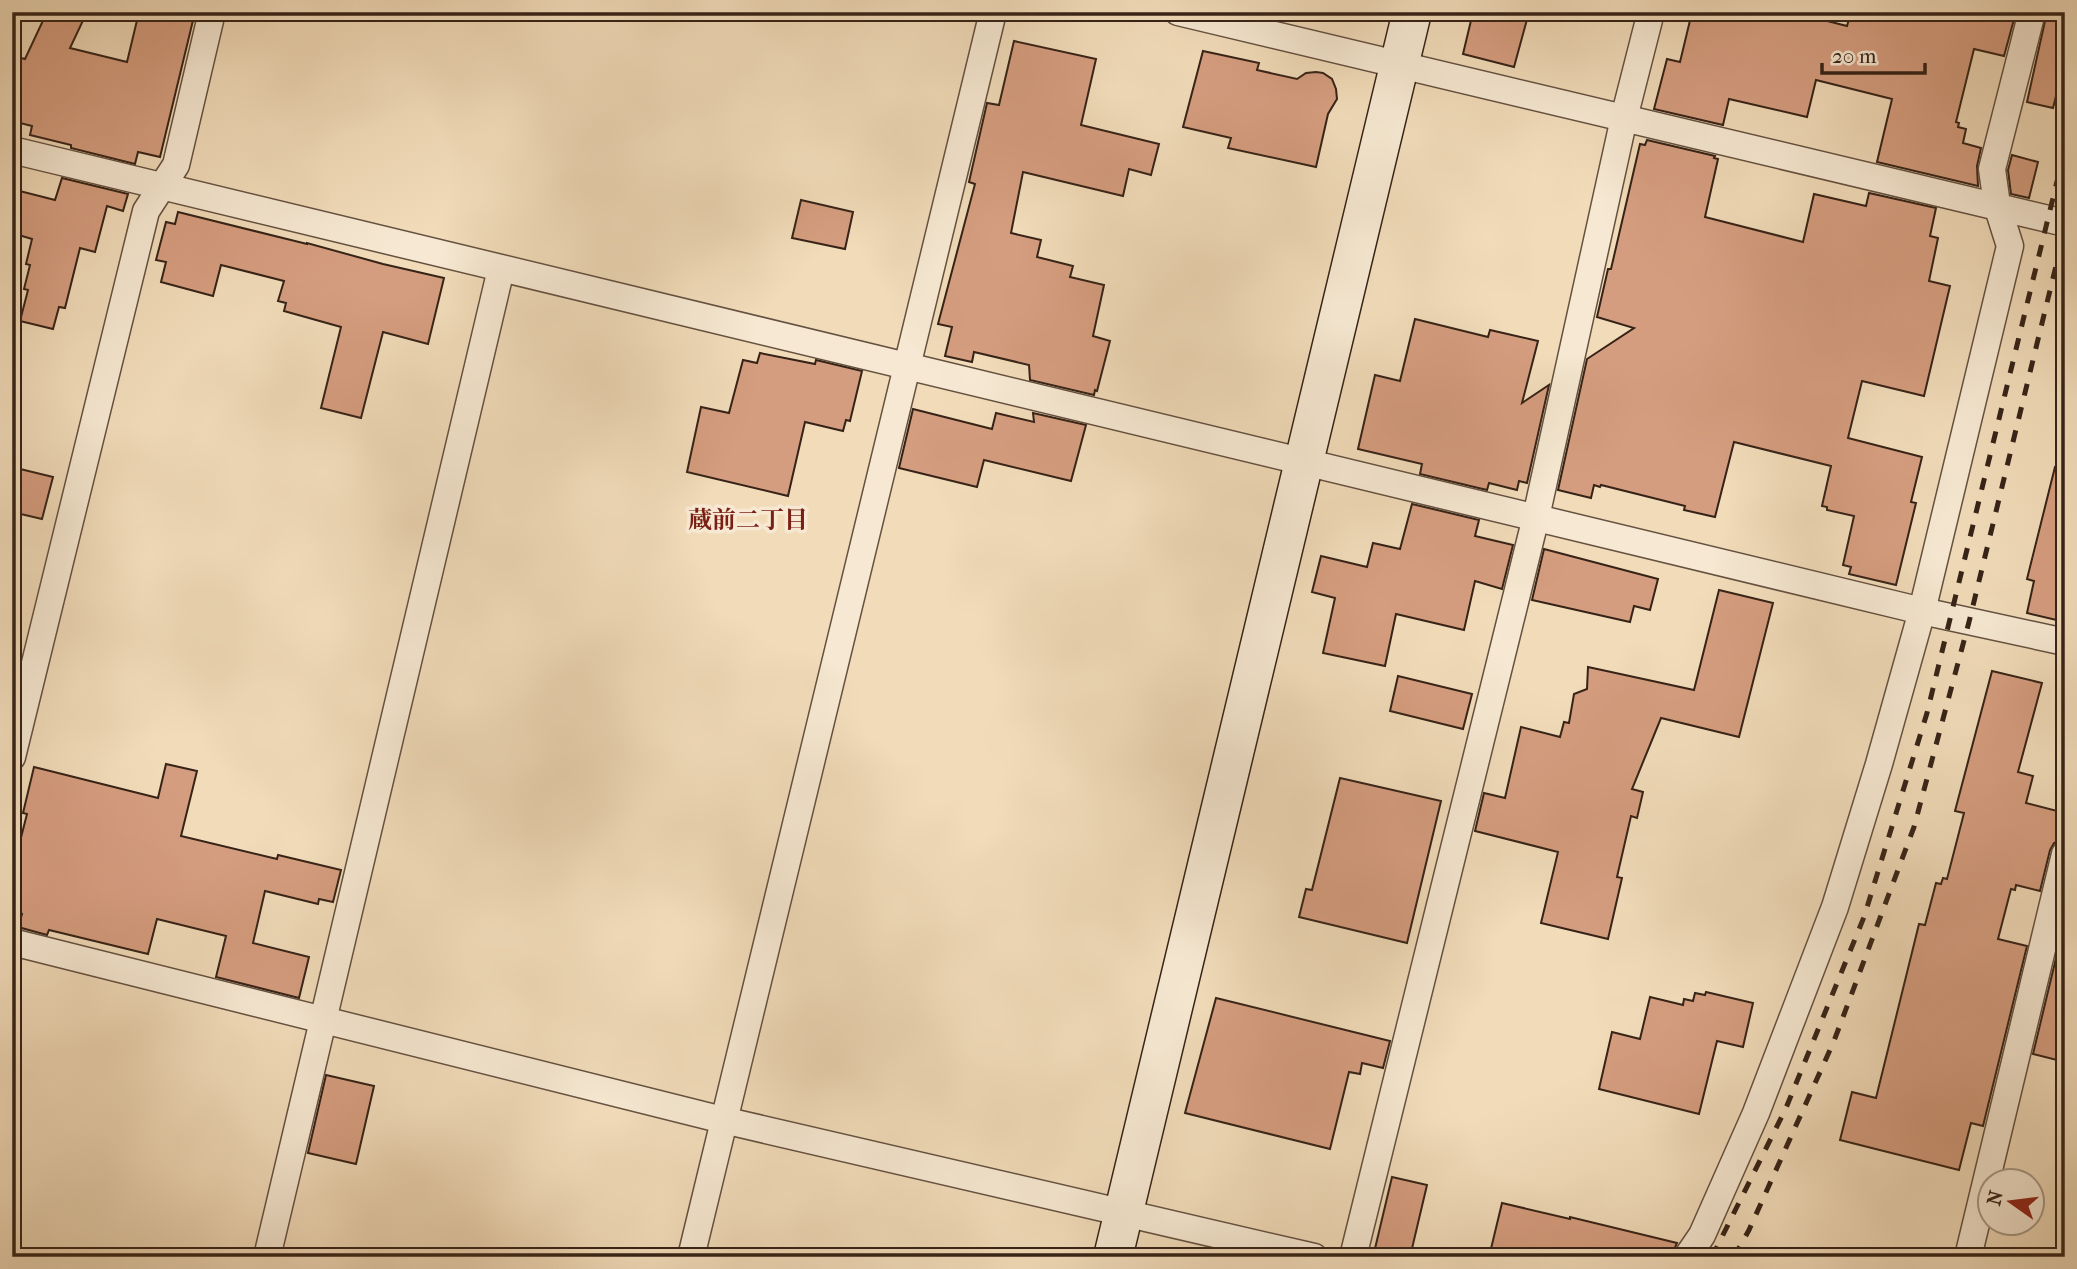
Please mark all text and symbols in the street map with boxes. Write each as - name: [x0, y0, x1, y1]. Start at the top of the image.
- scale bar: [1822, 32, 1925, 76]
- text: 20 m: [1832, 44, 1877, 68]
- district label: 蔵前二丁目: [688, 506, 808, 534]
- north arrow: [1976, 1168, 2046, 1238]
- text: N: [1983, 1188, 2008, 1208]

